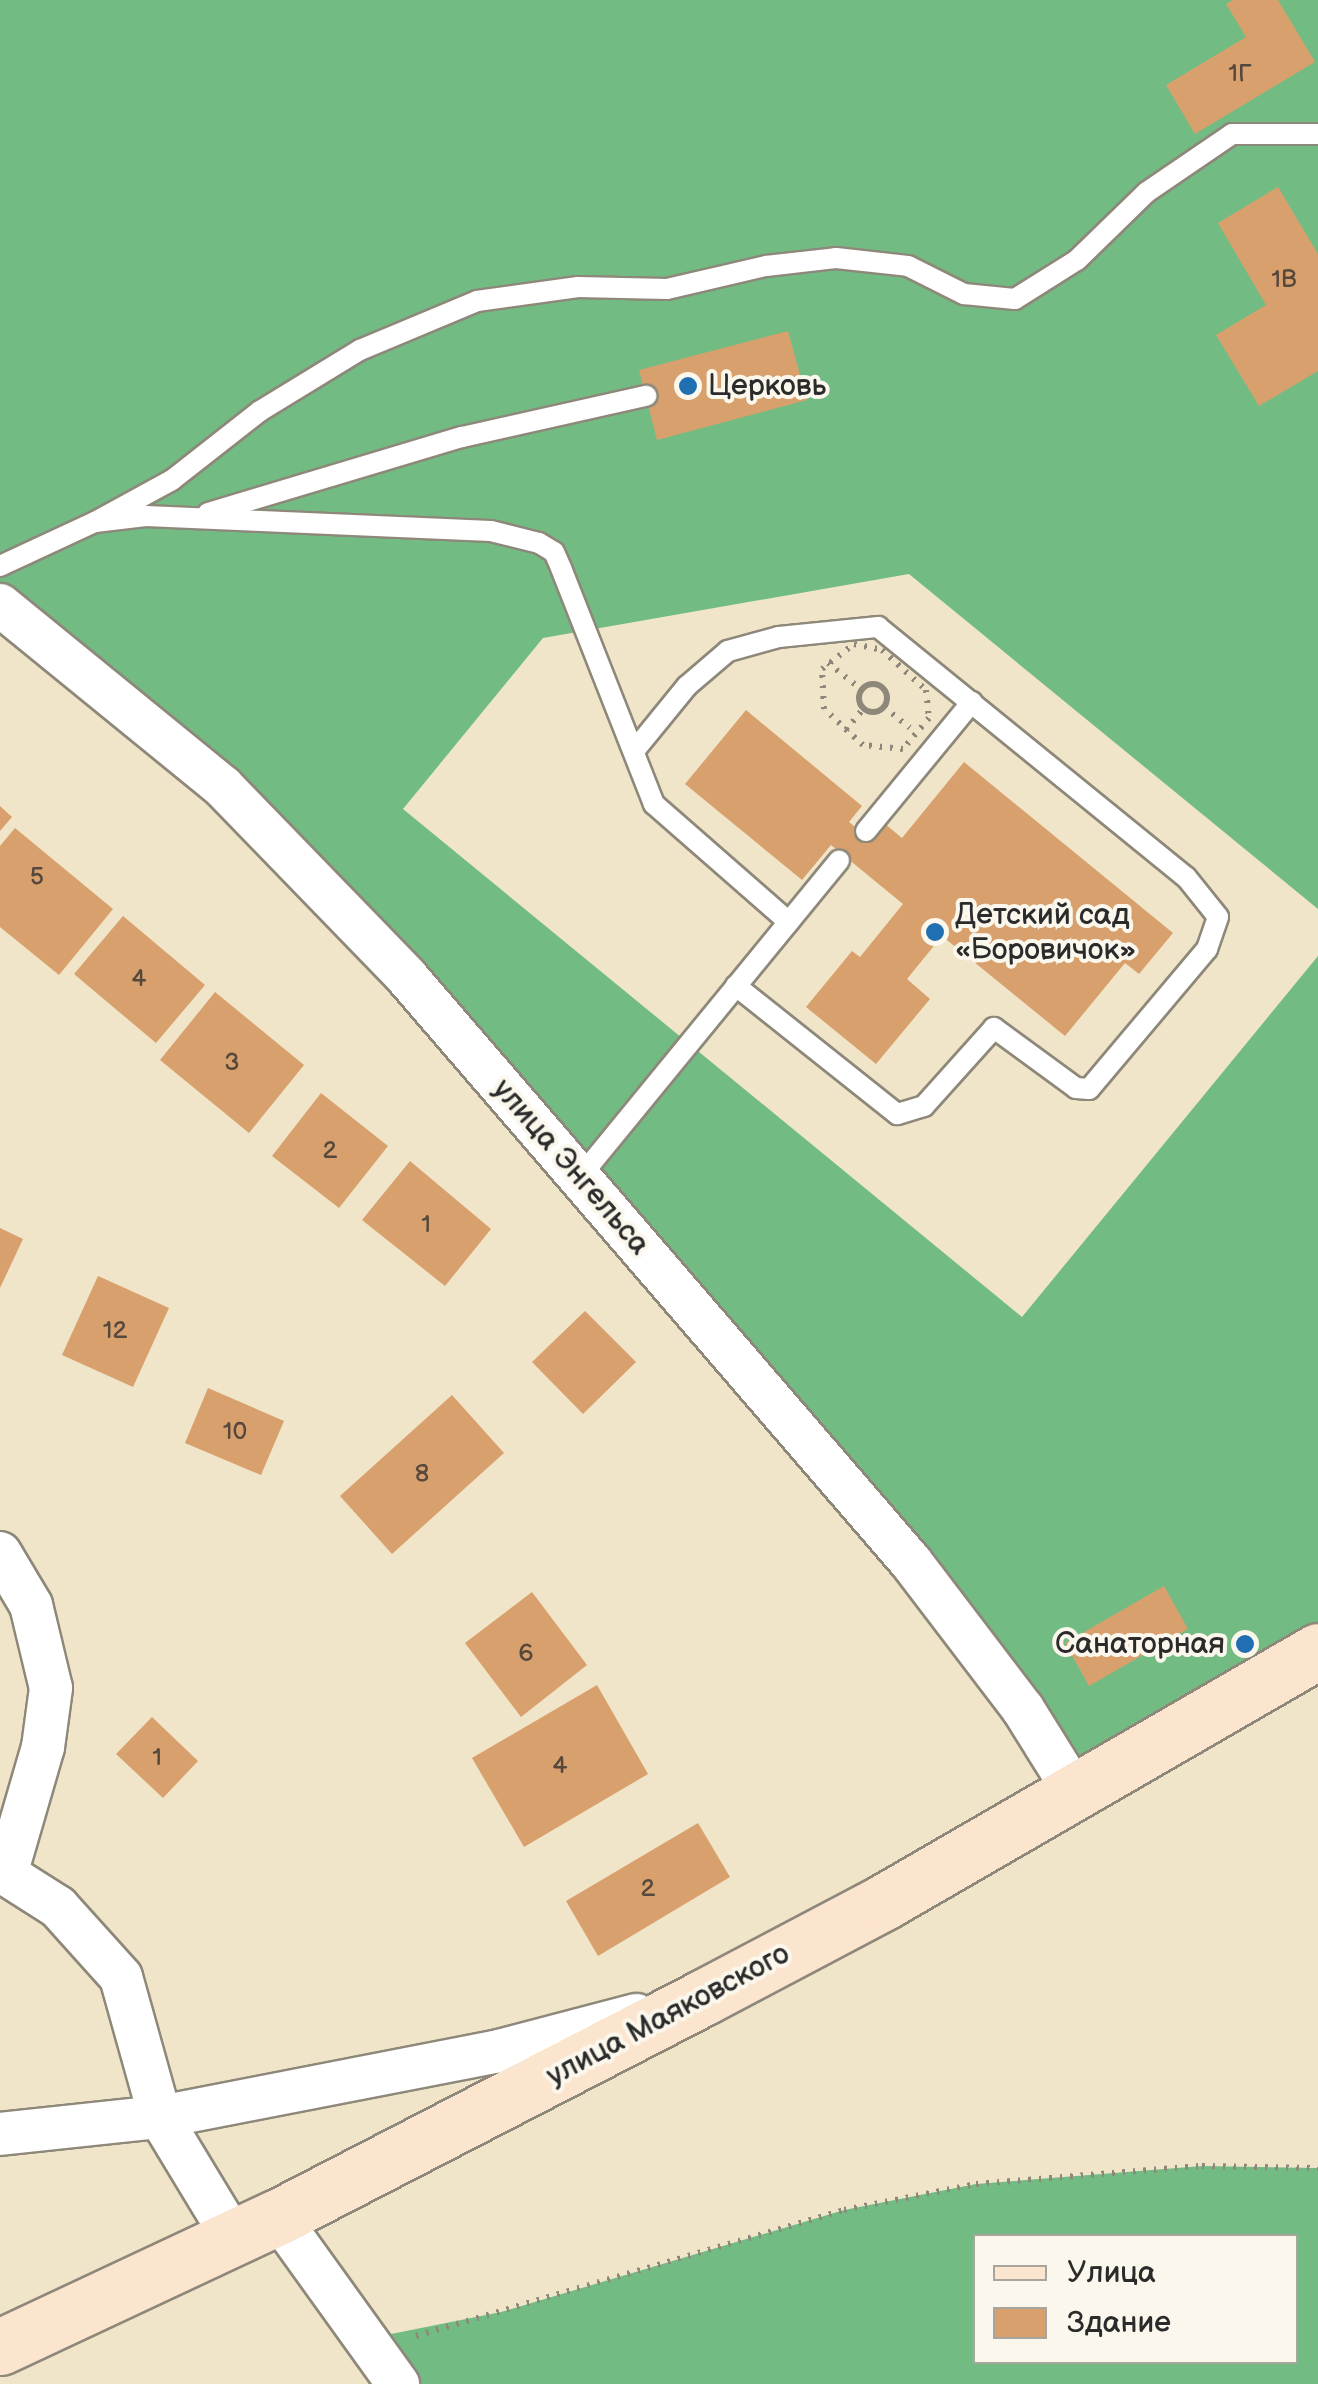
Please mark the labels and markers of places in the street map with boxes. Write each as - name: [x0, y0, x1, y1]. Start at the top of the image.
- place label: Церковь: [708, 368, 826, 404]
- marker: Церковь: [677, 375, 699, 397]
- place label: Детский сад «Боровичок»: [955, 897, 1136, 968]
- marker: Детский сад «Боровичок»: [924, 921, 946, 943]
- place label: Санаторная: [1055, 1626, 1225, 1662]
- marker: Санаторная: [1234, 1633, 1256, 1655]

